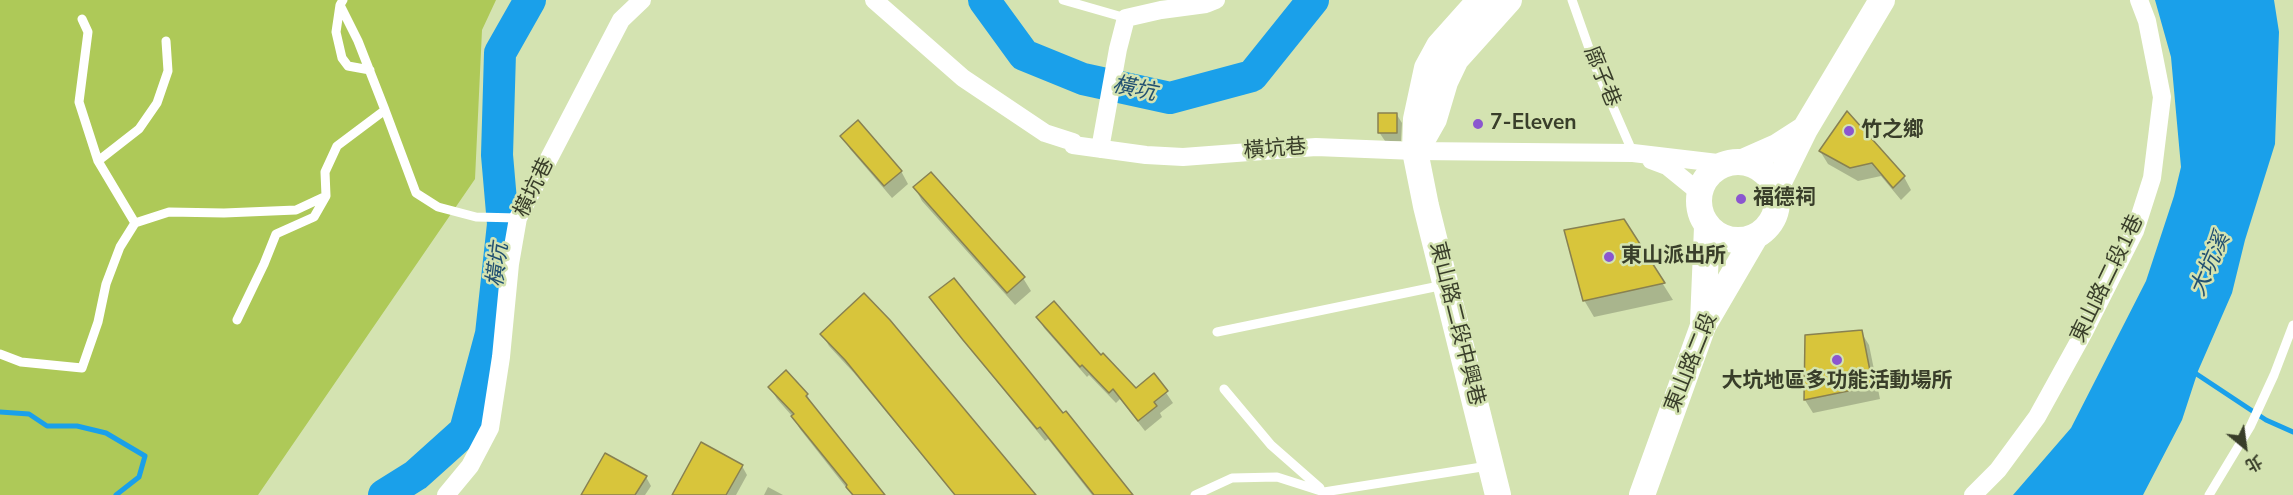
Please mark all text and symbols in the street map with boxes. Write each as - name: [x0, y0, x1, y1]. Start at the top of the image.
- street label: 廍子巷: [1578, 43, 1624, 111]
- water label: 橫坑: [1110, 73, 1158, 107]
- place label: 7-Eleven: [1490, 111, 1577, 137]
- marker: 7-Eleven: [1471, 117, 1485, 131]
- place label: 竹之鄉: [1861, 118, 1924, 144]
- marker: 竹之鄉: [1842, 124, 1856, 138]
- street label: 橫坑巷: [1243, 135, 1307, 165]
- street label: 橫坑巷: [510, 154, 560, 222]
- place label: 福德祠: [1753, 186, 1816, 212]
- marker: 福德祠: [1734, 192, 1748, 206]
- street label: 東山路二段1巷: [2066, 211, 2150, 347]
- water label: 大坑溪: [2186, 229, 2236, 301]
- street label: 東山路二段中興巷: [1423, 239, 1489, 409]
- water label: 橫坑: [483, 242, 515, 288]
- place label: 東山派出所: [1621, 244, 1726, 270]
- marker: 東山派出所: [1602, 250, 1616, 264]
- street label: 東山路二段: [1661, 310, 1723, 416]
- marker: 大坑地區多功能活動場所: [1830, 353, 1844, 367]
- place label: 大坑地區多功能活動場所: [1722, 369, 1952, 395]
- north arrow: [2215, 417, 2275, 477]
- text: 北: [2241, 449, 2266, 476]

